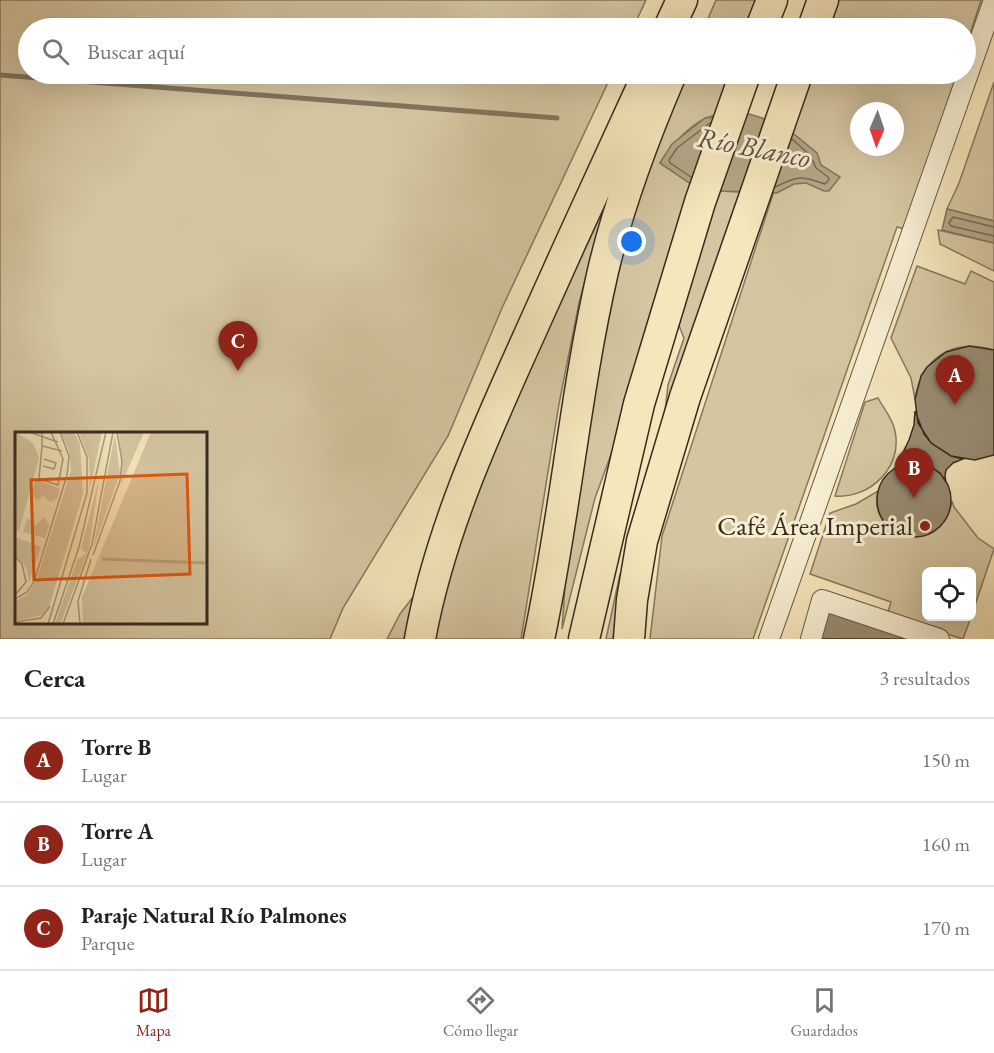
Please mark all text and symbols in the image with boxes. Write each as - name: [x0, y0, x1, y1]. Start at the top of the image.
- search box: [18, 18, 976, 84]
- icon: search: [39, 35, 72, 68]
- text: Buscar aquí: [87, 37, 185, 66]
- north arrow: [850, 102, 904, 156]
- water label: Río Blanco: [695, 118, 814, 176]
- your location: [617, 227, 646, 256]
- pin: C: [218, 322, 258, 371]
- pin: A: [936, 356, 974, 405]
- inset map: [15, 432, 207, 624]
- pin: B: [894, 448, 934, 498]
- place label: Café Área Imperial: [717, 508, 913, 543]
- marker: Café Área Imperial: [918, 519, 932, 533]
- map controls: [922, 567, 976, 621]
- button: locate: [922, 567, 976, 621]
- text: Cerca: [24, 661, 85, 695]
- text: 3 resultados: [879, 665, 970, 691]
- text: Torre B: [81, 733, 151, 762]
- text: A: [36, 747, 51, 773]
- text: 150 m: [922, 747, 970, 773]
- text: Lugar: [81, 762, 127, 788]
- text: Torre A: [81, 817, 153, 846]
- text: B: [37, 831, 50, 857]
- text: 160 m: [922, 831, 970, 857]
- text: Lugar: [81, 846, 127, 872]
- text: Paraje Natural Río Palmones: [81, 901, 347, 930]
- text: C: [36, 915, 51, 941]
- text: 170 m: [922, 915, 970, 941]
- text: Parque: [81, 930, 134, 956]
- tab: Mapa: [136, 984, 171, 1041]
- tab: Cómo llegar: [443, 984, 518, 1041]
- tab: Guardados: [790, 984, 858, 1041]

